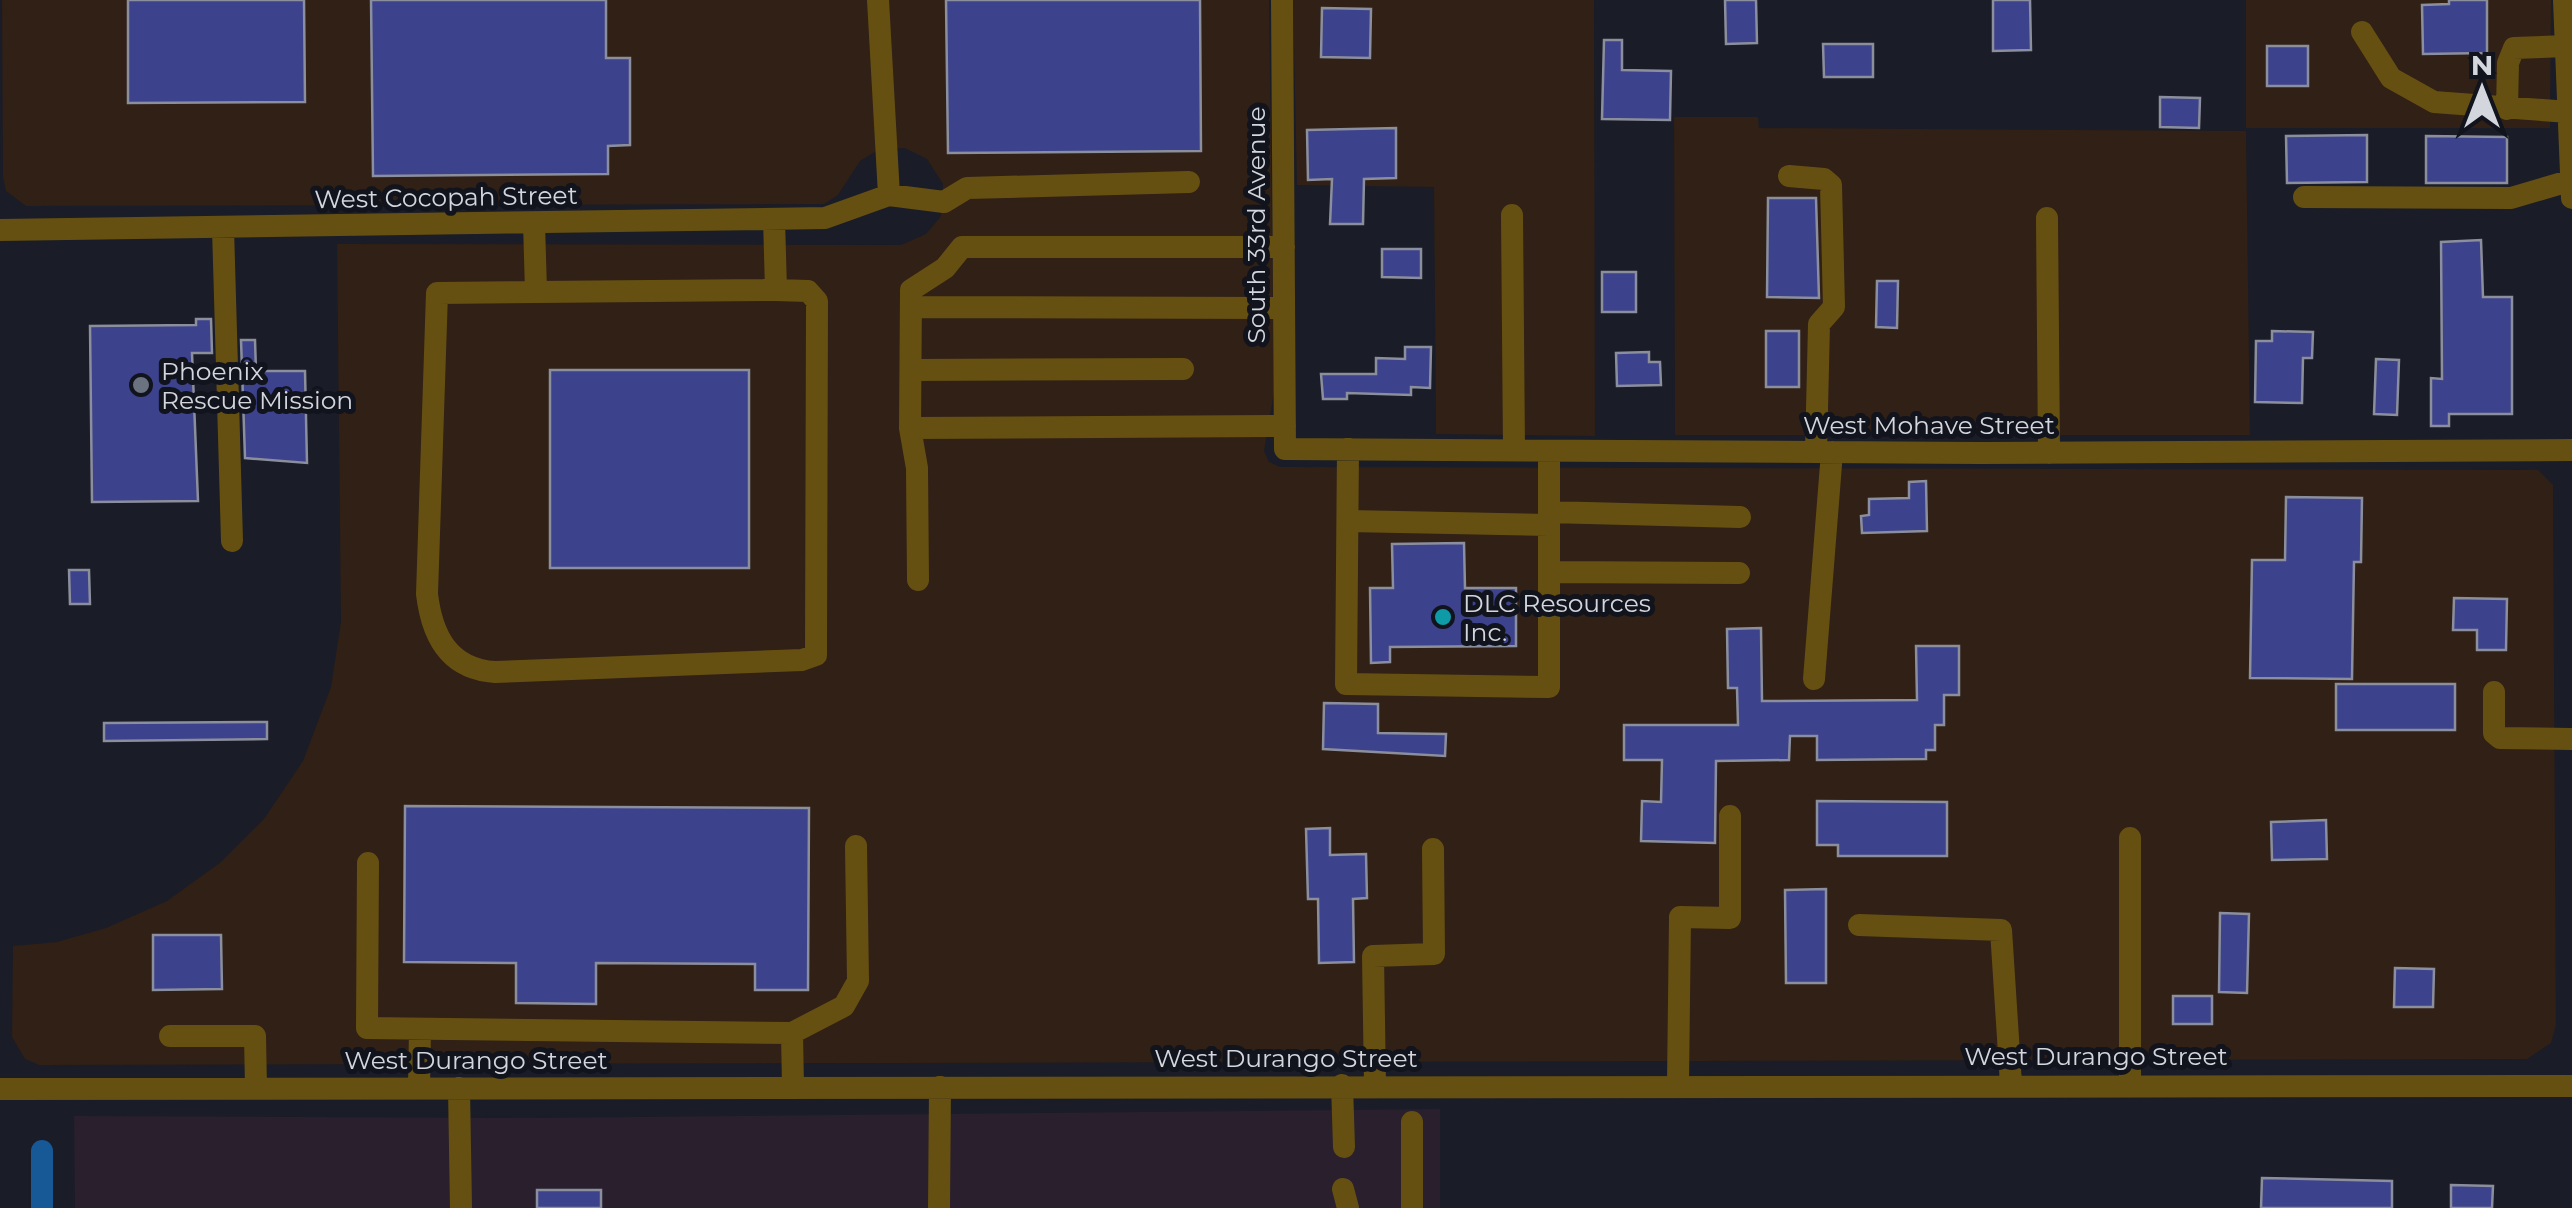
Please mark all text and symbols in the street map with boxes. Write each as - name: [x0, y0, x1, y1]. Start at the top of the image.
- north arrow: [2432, 40, 2532, 140]
- text: N: [2471, 48, 2493, 82]
- street label: South 33rd Avenue: [1241, 106, 1271, 344]
- street label: West Cocopah Street: [314, 180, 578, 214]
- place label: Phoenix Rescue Mission: [161, 356, 353, 415]
- marker: Phoenix Rescue Mission: [130, 374, 152, 396]
- street label: West Mohave Street: [1803, 410, 2055, 440]
- place label: DLC Resources Inc.: [1463, 588, 1651, 647]
- marker: DLC Resources Inc.: [1432, 606, 1454, 628]
- street label: West Durango Street: [1964, 1041, 2228, 1071]
- street label: West Durango Street: [1154, 1043, 1418, 1073]
- street label: West Durango Street: [344, 1045, 608, 1075]

